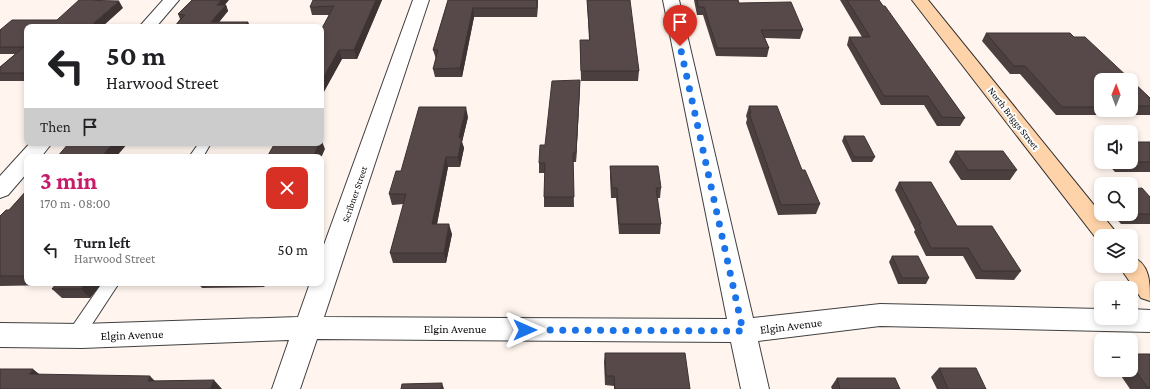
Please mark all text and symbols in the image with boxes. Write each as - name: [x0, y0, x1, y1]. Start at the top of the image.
- pin: [663, 5, 697, 46]
- icon: arrive: [669, 11, 691, 33]
- icon: left: [40, 40, 92, 92]
- text: 50 m: [106, 40, 166, 71]
- text: Harwood Street: [106, 73, 219, 93]
- north arrow: [1094, 73, 1138, 117]
- map controls: [1094, 73, 1138, 377]
- street label: North Briggs Street: [986, 85, 1042, 152]
- icon: arrive: [79, 116, 101, 138]
- text: Then: [40, 119, 71, 135]
- button: sound: [1094, 125, 1138, 169]
- street label: Scribner Street: [340, 164, 369, 224]
- text: 3 min: [40, 167, 97, 194]
- button: close: [266, 167, 308, 209]
- button: search: [1094, 177, 1138, 221]
- text: 170 m · 08:00: [40, 196, 110, 211]
- button: layers: [1094, 229, 1138, 273]
- text: Turn left: [74, 235, 130, 251]
- icon: left: [40, 239, 62, 261]
- text: 50 m: [278, 242, 308, 258]
- text: Harwood Street: [74, 251, 155, 266]
- button: +: [1094, 281, 1138, 325]
- position arrow: [504, 309, 546, 351]
- street label: Elgin Avenue: [759, 315, 823, 337]
- street label: Elgin Avenue: [424, 322, 486, 336]
- street label: Elgin Avenue: [100, 327, 164, 343]
- button: −: [1094, 333, 1138, 377]

